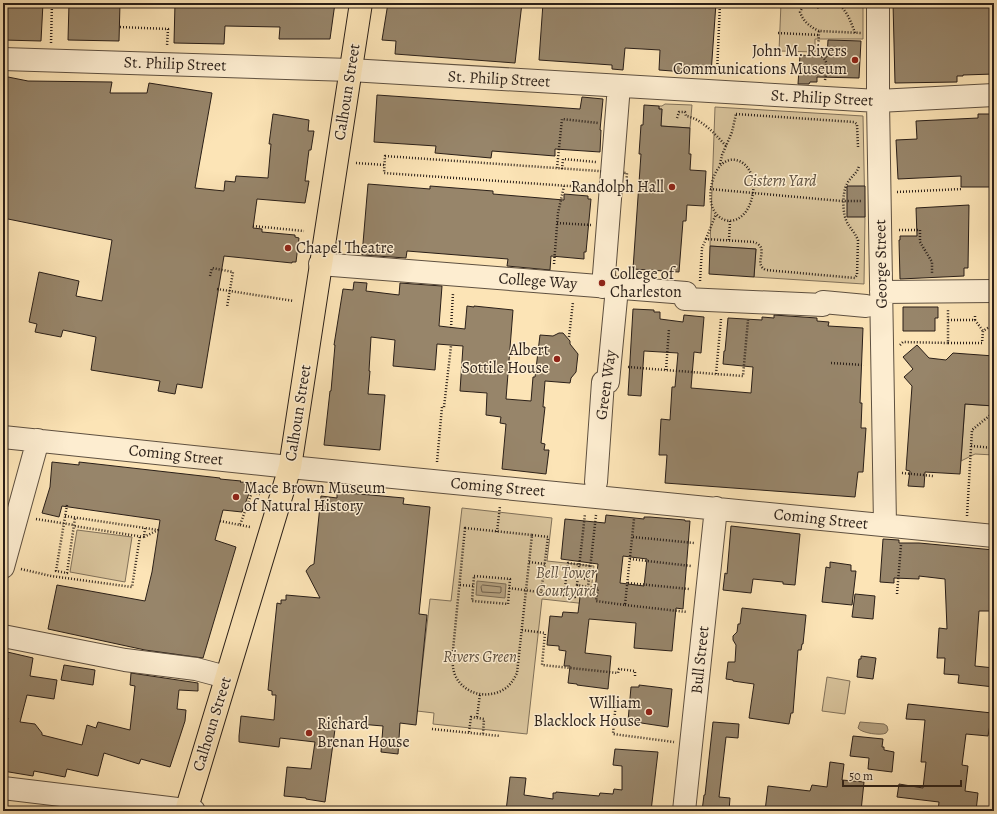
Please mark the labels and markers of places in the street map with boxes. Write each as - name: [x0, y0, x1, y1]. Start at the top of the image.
- place label: John M. Rivers Communications Museum: [673, 40, 847, 80]
- marker: John M. Rivers Communications Museum: [850, 55, 860, 65]
- place label: Randolph Hall: [571, 176, 664, 198]
- marker: Randolph Hall: [667, 182, 677, 192]
- place label: Chapel Theatre: [296, 237, 394, 259]
- marker: Chapel Theatre: [283, 243, 293, 253]
- place label: College of Charleston: [610, 263, 682, 303]
- marker: College of Charleston: [597, 278, 607, 288]
- place label: Albert Sottile House: [462, 339, 549, 379]
- marker: Albert Sottile House: [552, 354, 562, 364]
- place label: Mace Brown Museum of Natural History: [244, 477, 385, 517]
- marker: Mace Brown Museum of Natural History: [231, 492, 241, 502]
- place label: William Blacklock House: [534, 692, 641, 732]
- marker: William Blacklock House: [644, 707, 654, 717]
- place label: Richard Brenan House: [317, 713, 410, 753]
- marker: Richard Brenan House: [304, 728, 314, 738]

